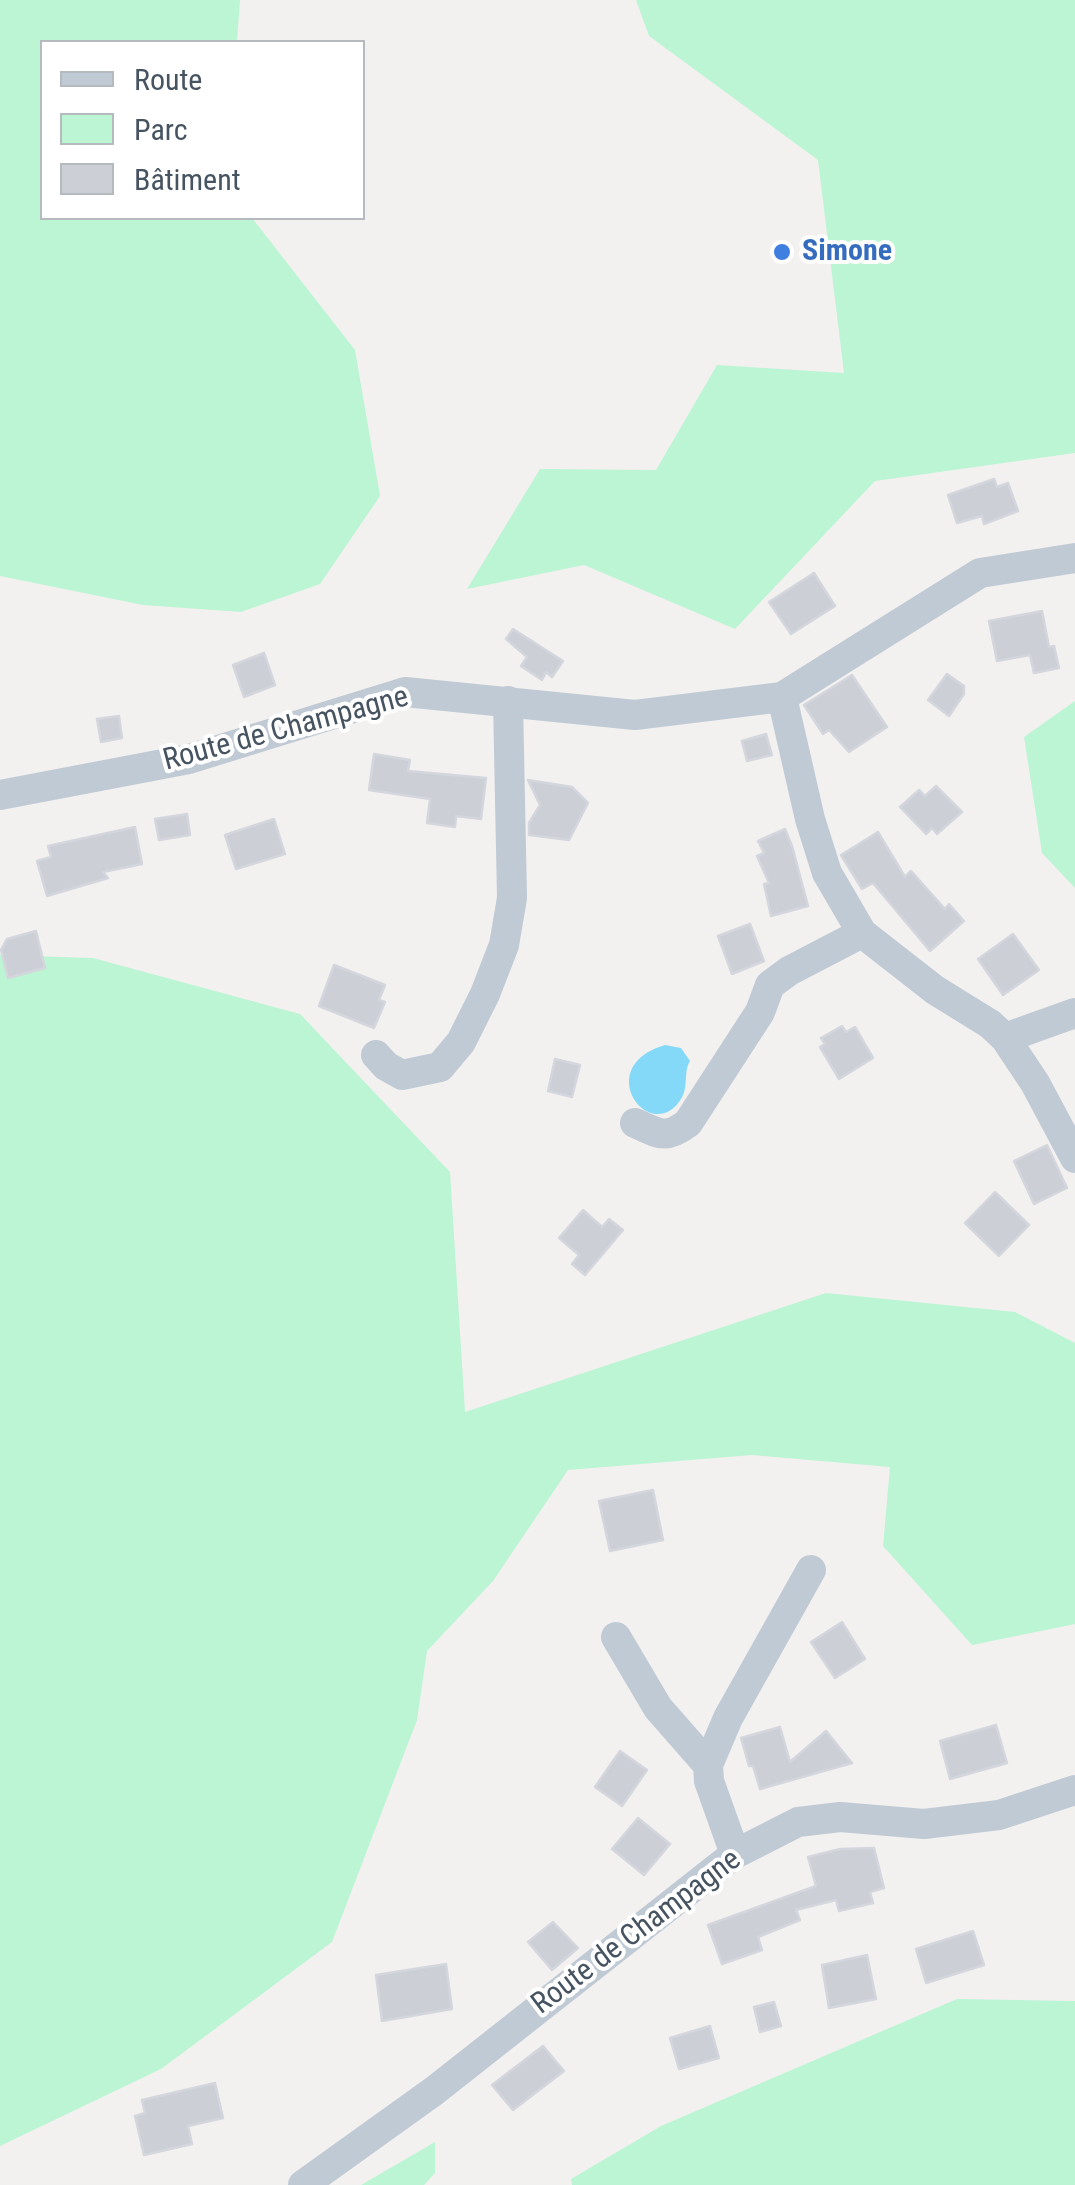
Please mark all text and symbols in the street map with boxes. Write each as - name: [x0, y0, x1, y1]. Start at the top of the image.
- legend: [40, 40, 365, 220]
- text: Route: [134, 62, 202, 97]
- text: Parc: [134, 112, 188, 147]
- text: Bâtiment: [134, 162, 241, 197]
- place label: Simone: [802, 234, 892, 270]
- marker: Simone: [771, 241, 793, 263]
- street label: Route de Champagne: [160, 680, 412, 780]
- street label: Route de Champagne: [525, 1843, 749, 2023]

